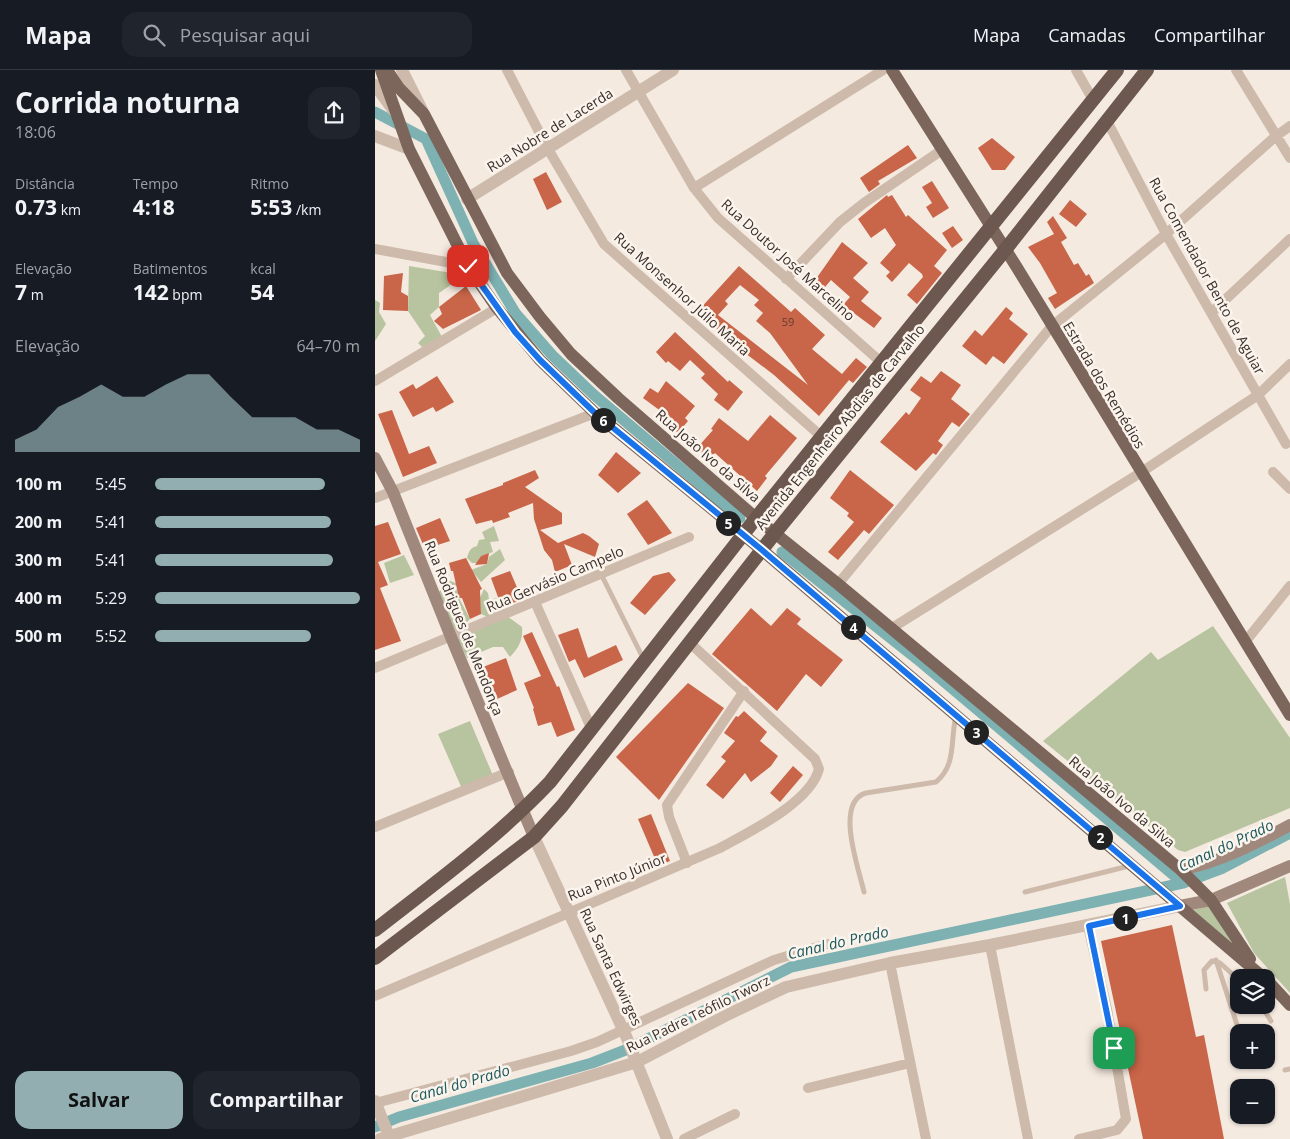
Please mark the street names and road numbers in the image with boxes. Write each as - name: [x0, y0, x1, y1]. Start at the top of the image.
- street label: Rua Nobre de Lacerda: [483, 83, 616, 176]
- street label: Rua Comendador Bento de Aguiar: [1145, 174, 1270, 378]
- street label: Rua Doutor José Marcelino: [717, 194, 859, 325]
- street label: Rua Monsenhor Júlio Maria: [610, 227, 754, 360]
- street label: Estrada dos Remédios: [1059, 318, 1150, 452]
- street label: Avenida Engenheiro Abdias de Carvalho: [751, 320, 929, 533]
- street label: Rua João Ivo da Silva: [652, 405, 765, 506]
- street label: Rua Rodrigues de Mendonça: [421, 538, 508, 718]
- street label: Rua Gervásio Campelo: [483, 541, 626, 616]
- street label: Rua João Ivo da Silva: [1065, 752, 1179, 852]
- street label: Rua Pinto Júnior: [565, 848, 669, 905]
- street label: Rua Santa Edwirges: [576, 905, 647, 1029]
- street label: Rua Padre Teófilo Tworz: [623, 970, 773, 1057]

